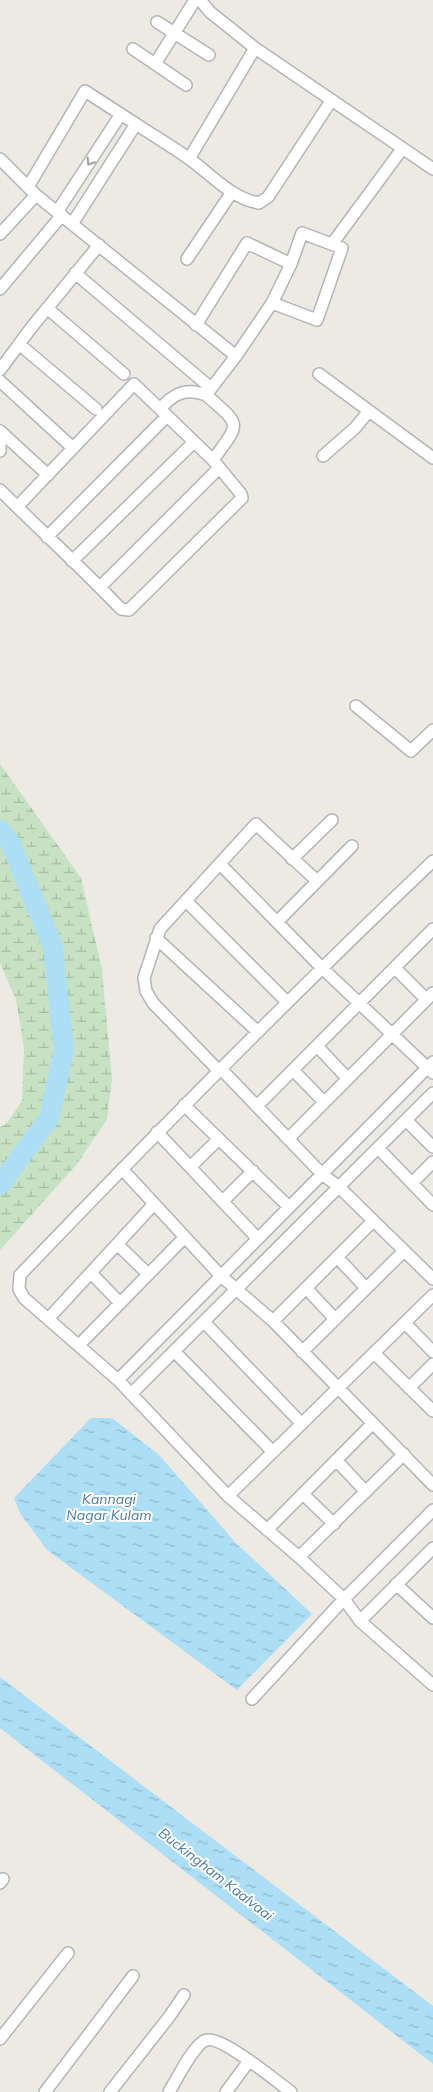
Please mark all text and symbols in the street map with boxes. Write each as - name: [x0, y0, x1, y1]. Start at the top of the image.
- one-way arrow: [87, 156, 96, 165]
- water label: Kannagi Nagar Kulam: [66, 1490, 152, 1524]
- water label: Buckingham Kaalvaai: [155, 1824, 278, 1925]

